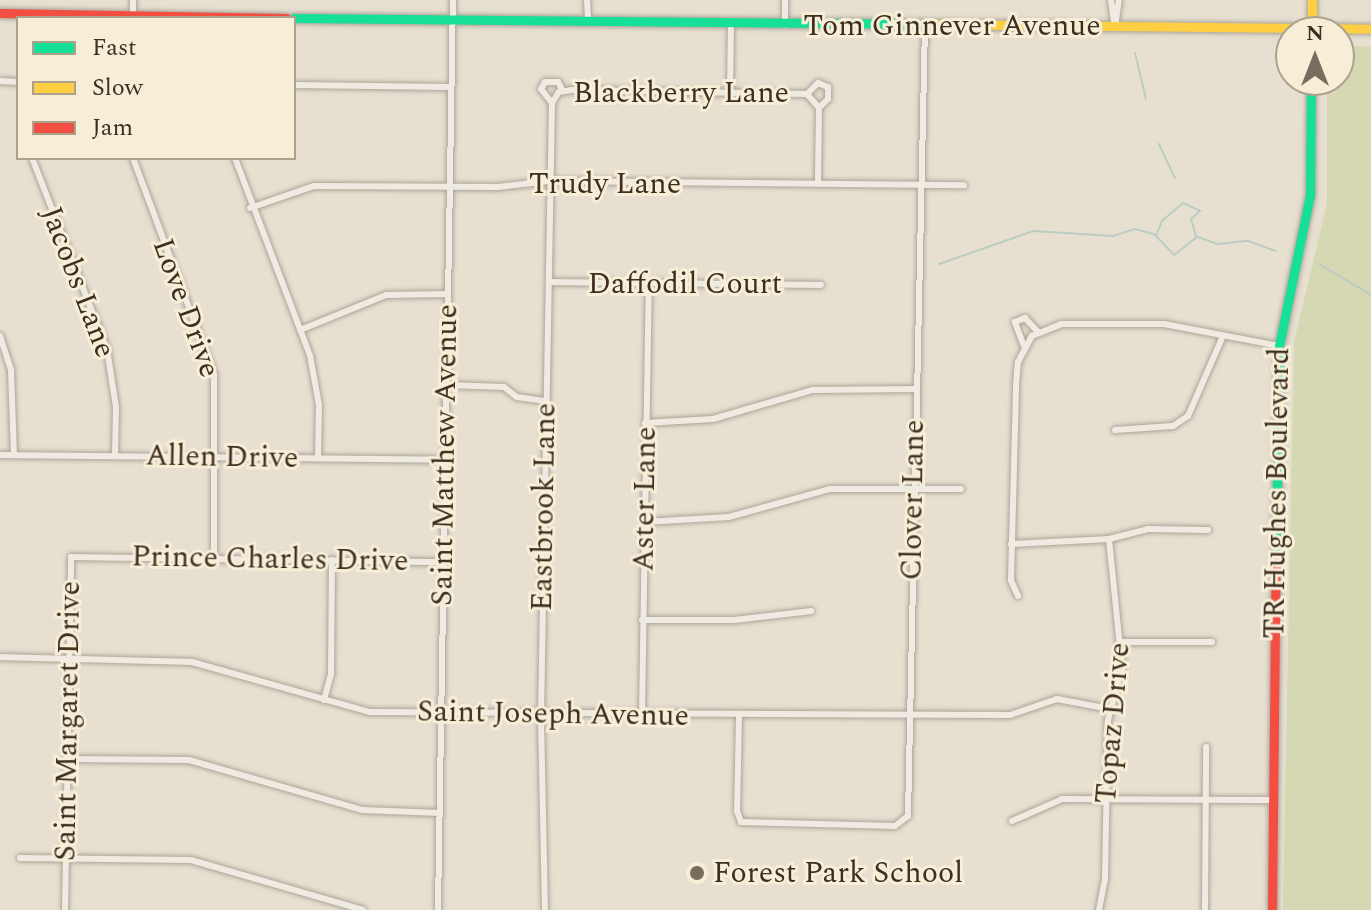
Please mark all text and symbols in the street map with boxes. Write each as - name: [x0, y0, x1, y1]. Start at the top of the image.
- street label: Tom Ginnever Avenue: [803, 8, 1101, 44]
- legend: [16, 16, 296, 160]
- north arrow: [1275, 16, 1355, 96]
- text: N: [1306, 17, 1324, 50]
- text: Fast: [92, 30, 137, 66]
- text: Slow: [92, 70, 143, 106]
- street label: Blackberry Lane: [573, 75, 789, 111]
- text: Jam: [92, 110, 133, 146]
- street label: Trudy Lane: [529, 166, 681, 202]
- street label: Jacobs Lane: [33, 201, 123, 363]
- street label: Love Drive: [144, 234, 228, 382]
- street label: Daffodil Court: [588, 266, 782, 302]
- street label: Saint Matthew Avenue: [424, 304, 466, 606]
- street label: TR Hughes Boulevard: [1256, 347, 1298, 639]
- street label: Eastbrook Lane: [524, 402, 564, 612]
- street label: Clover Lane: [894, 419, 932, 581]
- street label: Aster Lane: [626, 426, 664, 572]
- street label: Allen Drive: [145, 438, 299, 476]
- street label: Prince Charles Drive: [131, 539, 409, 579]
- street label: Saint Margaret Drive: [48, 581, 88, 861]
- street label: Topaz Drive: [1088, 641, 1138, 805]
- street label: Saint Joseph Avenue: [417, 694, 689, 734]
- place label: Forest Park School: [713, 855, 963, 891]
- marker: Forest Park School: [688, 864, 706, 882]

